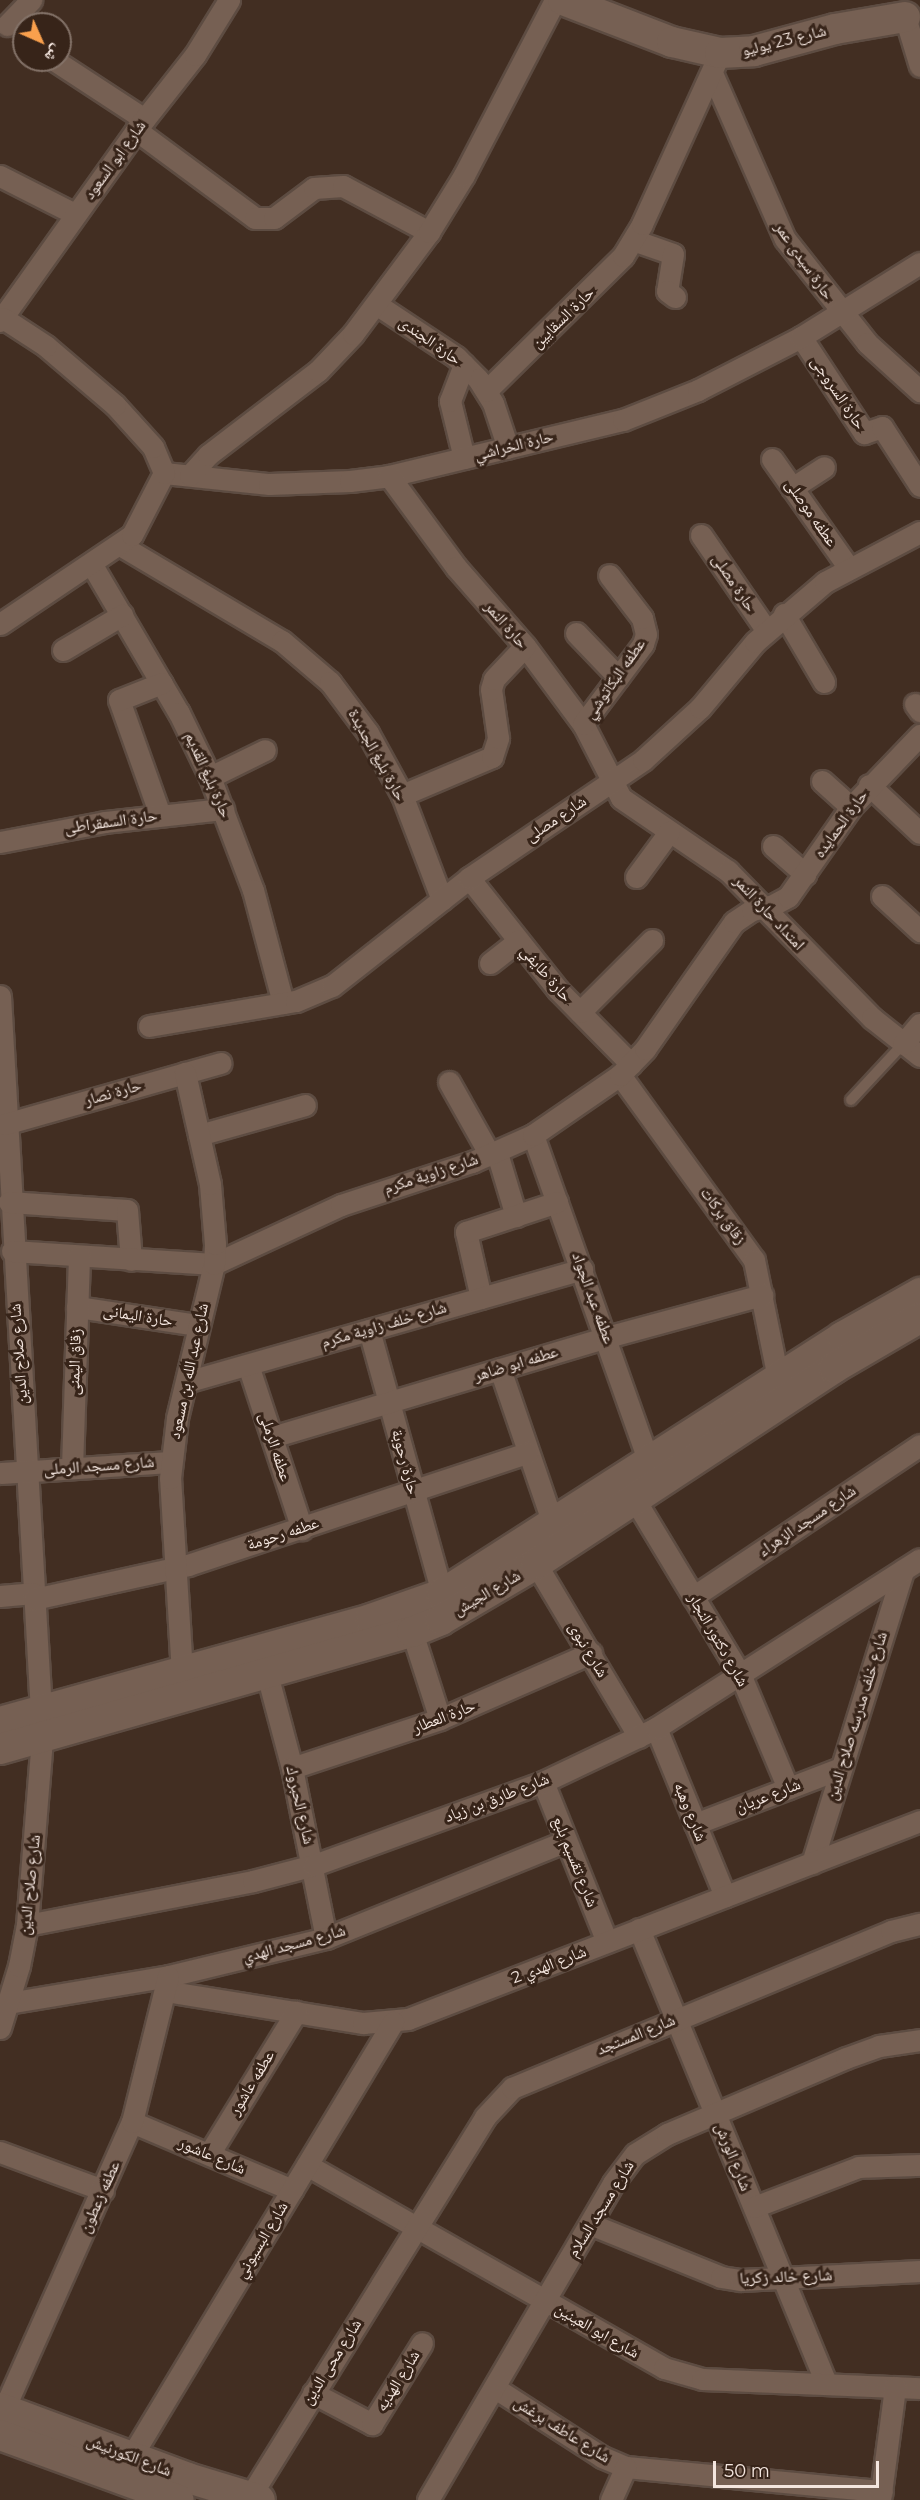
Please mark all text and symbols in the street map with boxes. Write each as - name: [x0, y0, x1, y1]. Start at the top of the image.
- north arrow: [12, 12, 72, 72]
- street label: شارع 23 يوليو: [740, 21, 828, 61]
- text: ش: [41, 41, 66, 66]
- street label: شارع ابو السعود: [80, 117, 150, 203]
- street label: حارة سيدى عمر: [770, 219, 838, 303]
- street label: حارة السقايين: [528, 283, 598, 353]
- street label: حارة الجندى: [395, 313, 465, 369]
- street label: حارة السروجى: [807, 353, 869, 433]
- street label: حارة الخراشي: [472, 427, 556, 465]
- street label: عطفه موصلى: [781, 476, 841, 550]
- street label: حارة مصلى: [708, 550, 760, 616]
- street label: حارة النمر: [480, 598, 532, 652]
- street label: عطفه البكاتوشي: [580, 635, 650, 723]
- street label: حارة بليغ الجديدة: [344, 706, 410, 804]
- street label: حارة بليغ القديم: [181, 729, 235, 821]
- street label: حارة الحمايده: [810, 786, 872, 862]
- street label: شارع مصلى: [522, 792, 590, 846]
- street label: حارة السمقراطى: [63, 806, 159, 838]
- street label: امتداد حارة النمر: [730, 872, 808, 954]
- street label: حارة طايفي: [516, 942, 576, 1006]
- street label: حارة نصار: [82, 1076, 144, 1110]
- street label: شارع زاوية مكرم: [381, 1150, 481, 1198]
- street label: زقاق بركات: [696, 1184, 750, 1248]
- street label: عطفه عبد الجواد: [568, 1250, 618, 1346]
- street label: شارع خلف زاوية مكرم: [319, 1298, 449, 1352]
- street label: حارة اليمانى: [102, 1301, 174, 1331]
- street label: شارع عبد الله بن مسعود: [165, 1301, 213, 1441]
- street label: شارع صلاح الدين: [6, 1303, 32, 1405]
- street label: زقاق اليمنى: [64, 1328, 86, 1396]
- street label: عطفه ابو ضاهر: [472, 1342, 560, 1386]
- street label: عطفه الرملى: [255, 1410, 295, 1484]
- street label: حارة رحوبة: [387, 1427, 423, 1497]
- street label: شارع مسجد الرملى: [43, 1453, 155, 1479]
- street label: شارع مسجد الزهراء: [754, 1481, 860, 1561]
- street label: عطفه رحومة: [245, 1513, 321, 1555]
- street label: شارع الجيش: [450, 1566, 524, 1620]
- street label: شارع دكتور النجار: [684, 1590, 752, 1690]
- street label: شارع نبوى: [564, 1619, 612, 1681]
- street label: شارع خلف مدرسه صلاح الدين: [822, 1629, 892, 1803]
- street label: حارة العطار: [410, 1696, 478, 1738]
- street label: شارع الحبروك: [282, 1764, 318, 1846]
- street label: شارع طارق بن زياد: [442, 1769, 552, 1827]
- street label: شارع عريان: [733, 1775, 803, 1817]
- street label: شارع وهبه: [669, 1780, 711, 1844]
- street label: شارع تقسيم بلبع: [548, 1814, 602, 1910]
- street label: شارع صلاح الدين: [15, 1834, 45, 1936]
- street label: شارع مسجد الهدي: [240, 1921, 348, 1967]
- street label: شارع الهدي 2: [509, 1942, 589, 1988]
- street label: شارع المستجد: [594, 2011, 678, 2059]
- street label: عطفه عاشور: [225, 2047, 279, 2119]
- street label: شارع الورش: [711, 2120, 755, 2194]
- street label: شارع عاشور: [176, 2133, 248, 2179]
- street label: شارع مسجد السلام: [564, 2157, 638, 2261]
- street label: عطفه زعطون: [76, 2158, 124, 2236]
- street label: شارع البسيوني: [232, 2198, 292, 2282]
- street label: شارع خالد زكريا: [739, 2266, 833, 2288]
- street label: شارع ابو العينين: [552, 2299, 642, 2363]
- street label: شارع محى الدين: [298, 2316, 366, 2408]
- street label: شارع الهديه: [372, 2347, 424, 2415]
- street label: شارع عاطف برغش: [510, 2393, 614, 2467]
- street label: شارع الكورنيش: [84, 2431, 174, 2481]
- scale bar: [716, 2449, 882, 2487]
- text: 50 m: [724, 2460, 770, 2482]

